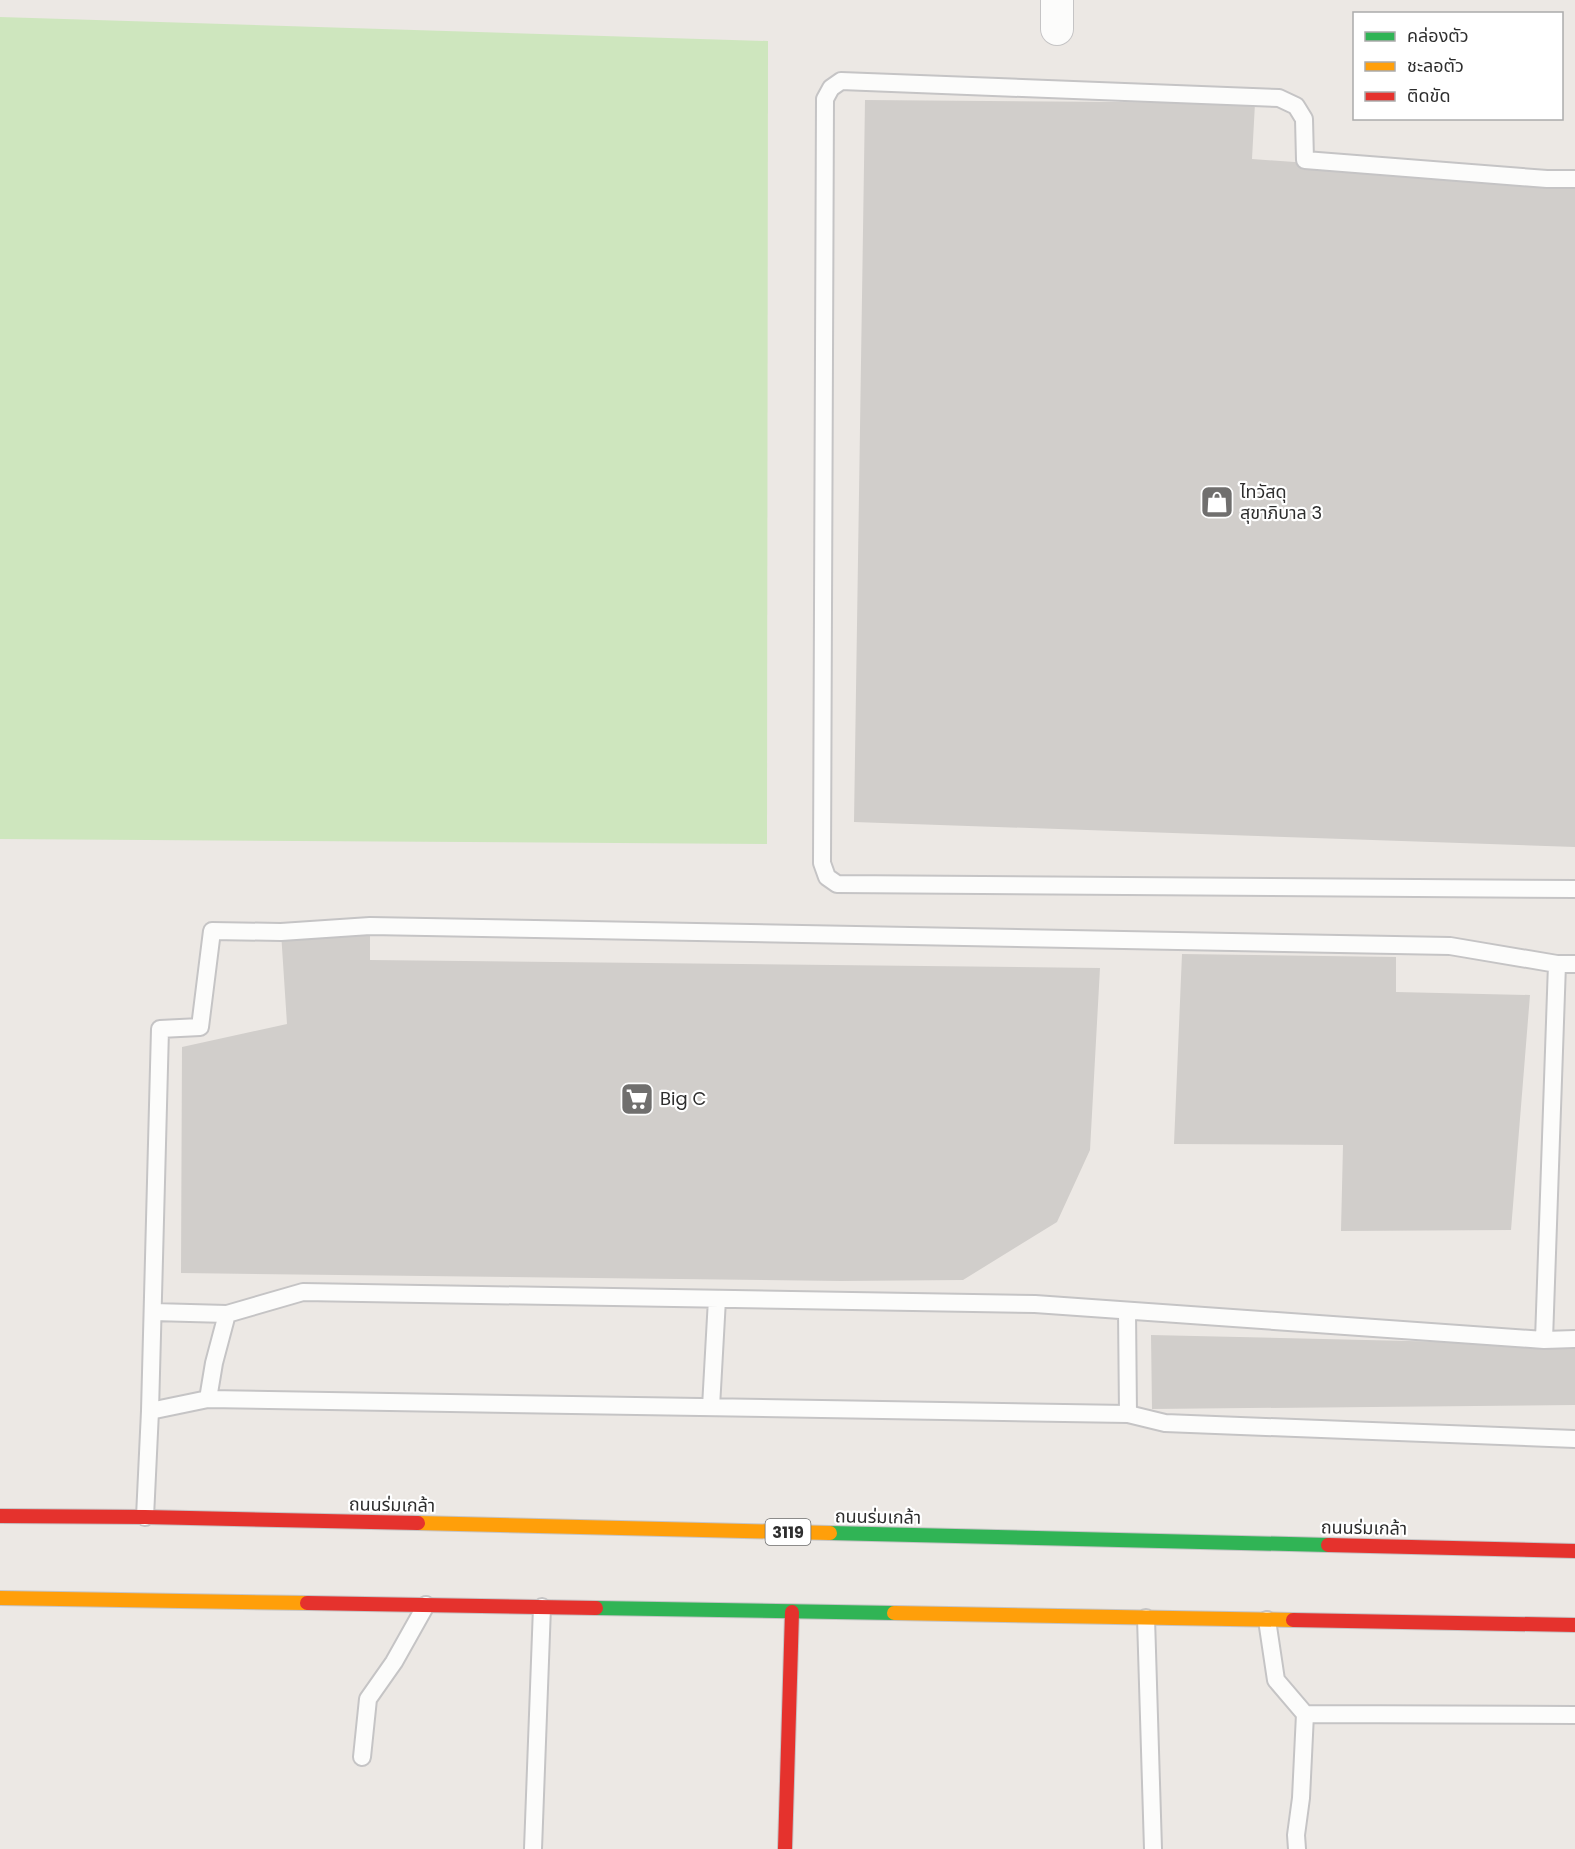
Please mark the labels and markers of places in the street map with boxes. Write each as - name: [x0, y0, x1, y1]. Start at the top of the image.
- place label: ไทวัสดุ สุขาภิบาล 3: [1239, 479, 1322, 525]
- shop icon: ไทวัสดุ สุขาภิบาล 3: [1199, 484, 1235, 520]
- supermarket icon: Big C: [619, 1081, 655, 1117]
- place label: Big C: [660, 1086, 706, 1111]

